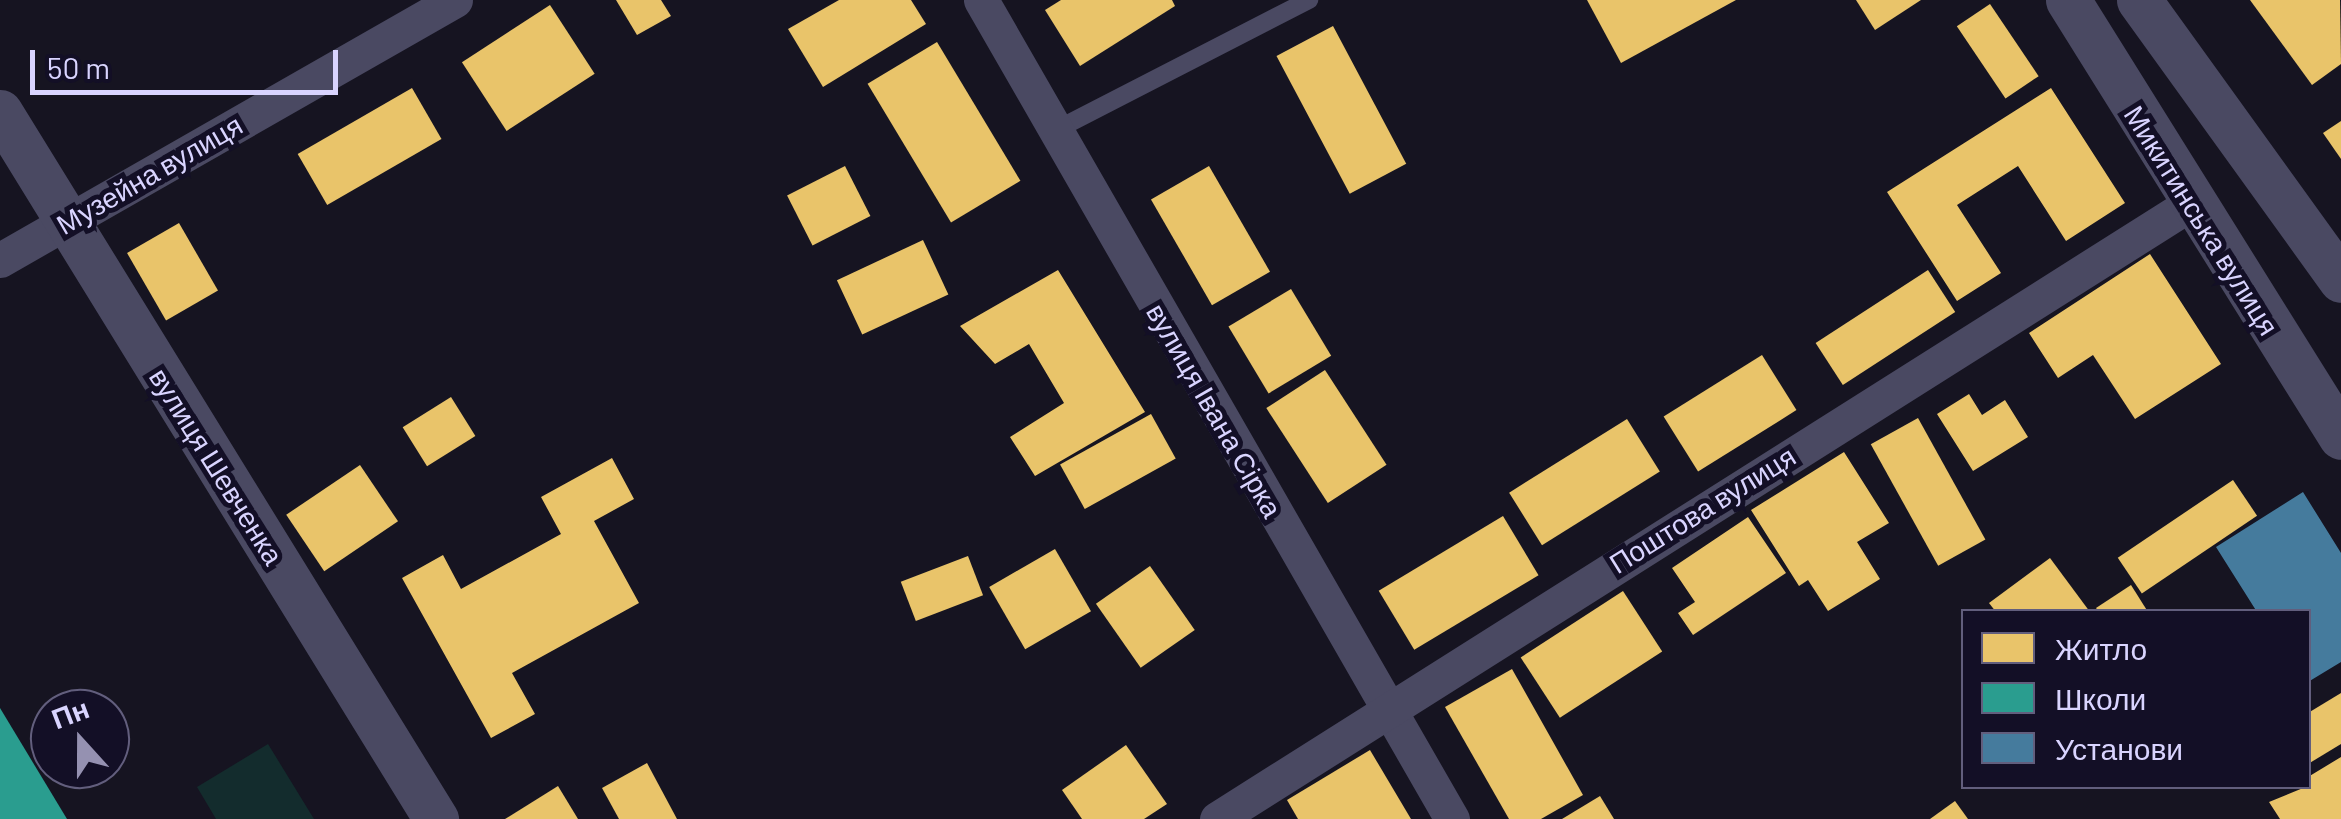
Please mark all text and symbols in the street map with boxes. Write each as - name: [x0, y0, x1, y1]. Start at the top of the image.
- scale bar: [35, 30, 342, 92]
- text: 50 m: [47, 49, 110, 85]
- street label: Микитинська вулиця: [2118, 99, 2286, 341]
- street label: Музейна вулиця: [50, 107, 248, 241]
- street label: вулиця Івана Сірка: [1140, 297, 1290, 523]
- street label: вулиця Шевченка: [143, 362, 291, 570]
- street label: Поштова вулиця: [1603, 438, 1801, 580]
- legend: [1961, 609, 2311, 789]
- text: Житло: [2055, 630, 2147, 666]
- text: Школи: [2055, 680, 2146, 716]
- north arrow: [30, 689, 130, 789]
- text: Пн: [47, 690, 93, 735]
- text: Установи: [2055, 730, 2183, 766]

